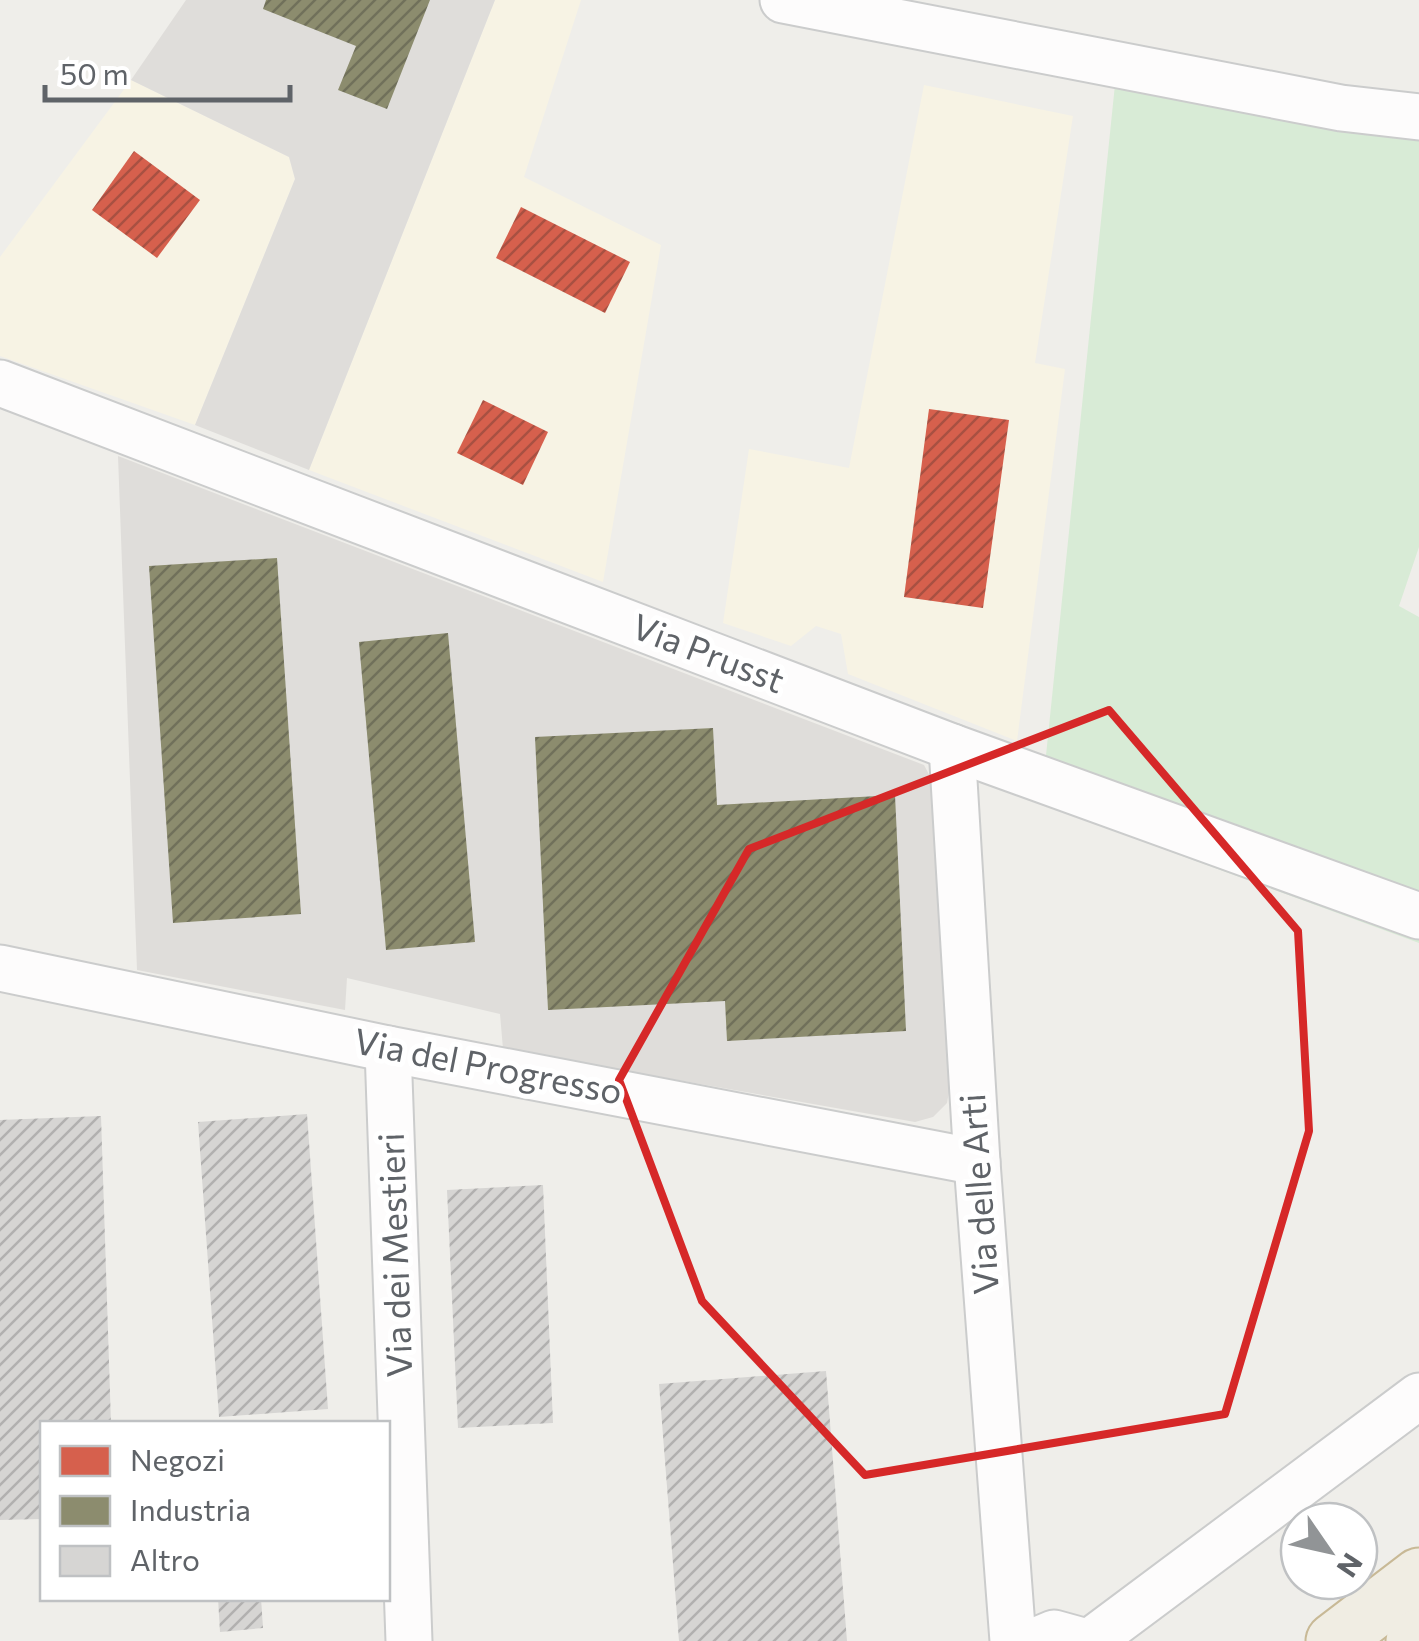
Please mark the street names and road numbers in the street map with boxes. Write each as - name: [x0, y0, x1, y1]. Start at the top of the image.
- street label: Via Prusst: [627, 603, 791, 700]
- street label: Via del Progresso: [351, 1017, 626, 1112]
- street label: Via delle Arti: [949, 1092, 1006, 1296]
- street label: Via dei Mestieri: [368, 1132, 419, 1378]

